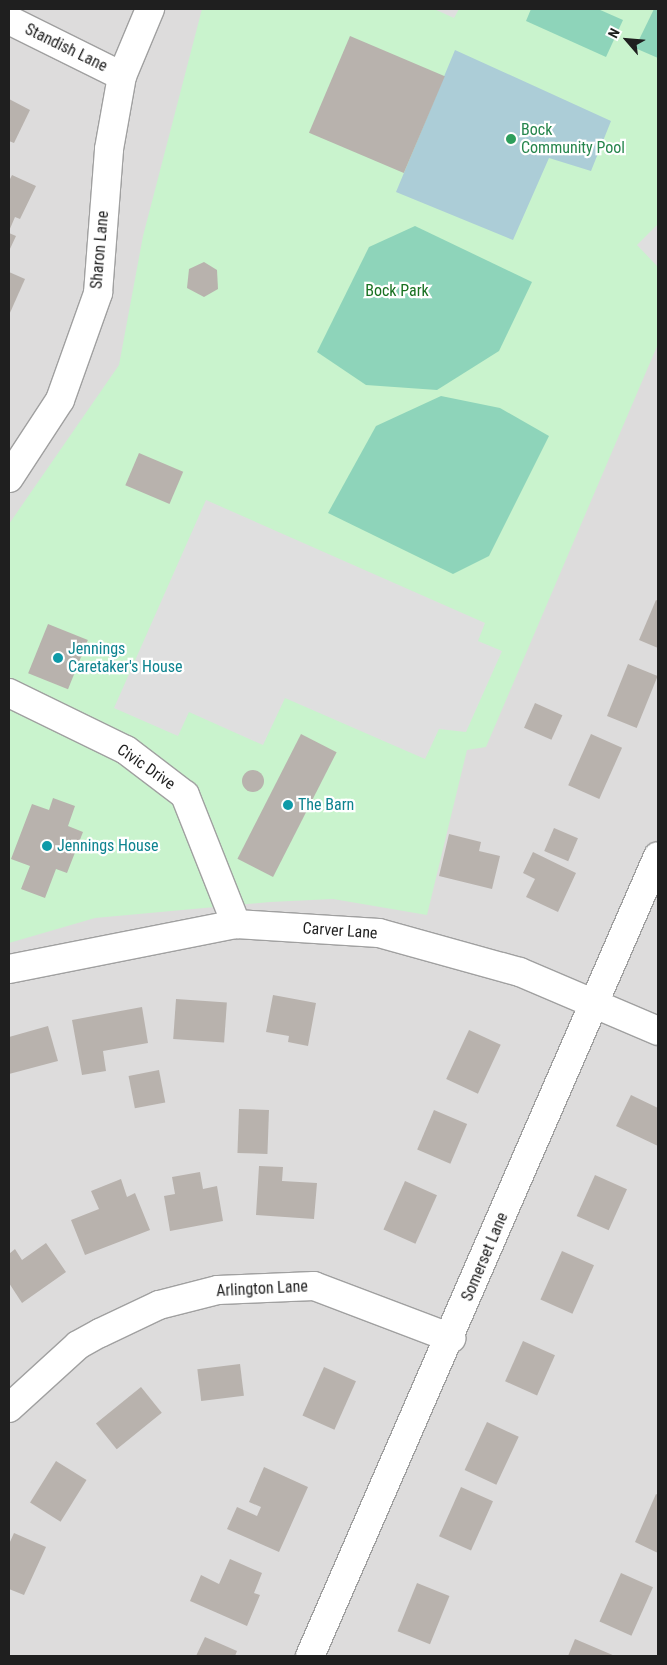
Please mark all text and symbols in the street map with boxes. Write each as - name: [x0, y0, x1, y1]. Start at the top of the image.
- north arrow: [602, 15, 652, 65]
- street label: Standish Lane: [22, 20, 110, 76]
- text: N: [605, 26, 623, 41]
- place label: Bock Community Pool: [521, 120, 625, 158]
- marker: Bock Community Pool: [505, 133, 517, 145]
- street label: Sharon Lane: [87, 210, 113, 290]
- park label: Bock Park: [365, 281, 429, 301]
- place label: Jennings Caretaker's House: [68, 639, 183, 677]
- marker: Jennings Caretaker's House: [52, 652, 64, 664]
- street label: Civic Drive: [113, 740, 179, 794]
- place label: The Barn: [298, 795, 354, 815]
- marker: The Barn: [282, 799, 294, 811]
- place label: Jennings House: [57, 836, 158, 856]
- marker: Jennings House: [41, 840, 53, 852]
- street label: Carver Lane: [302, 919, 378, 943]
- street label: Somerset Lane: [458, 1210, 512, 1304]
- street label: Arlington Lane: [216, 1277, 308, 1301]

